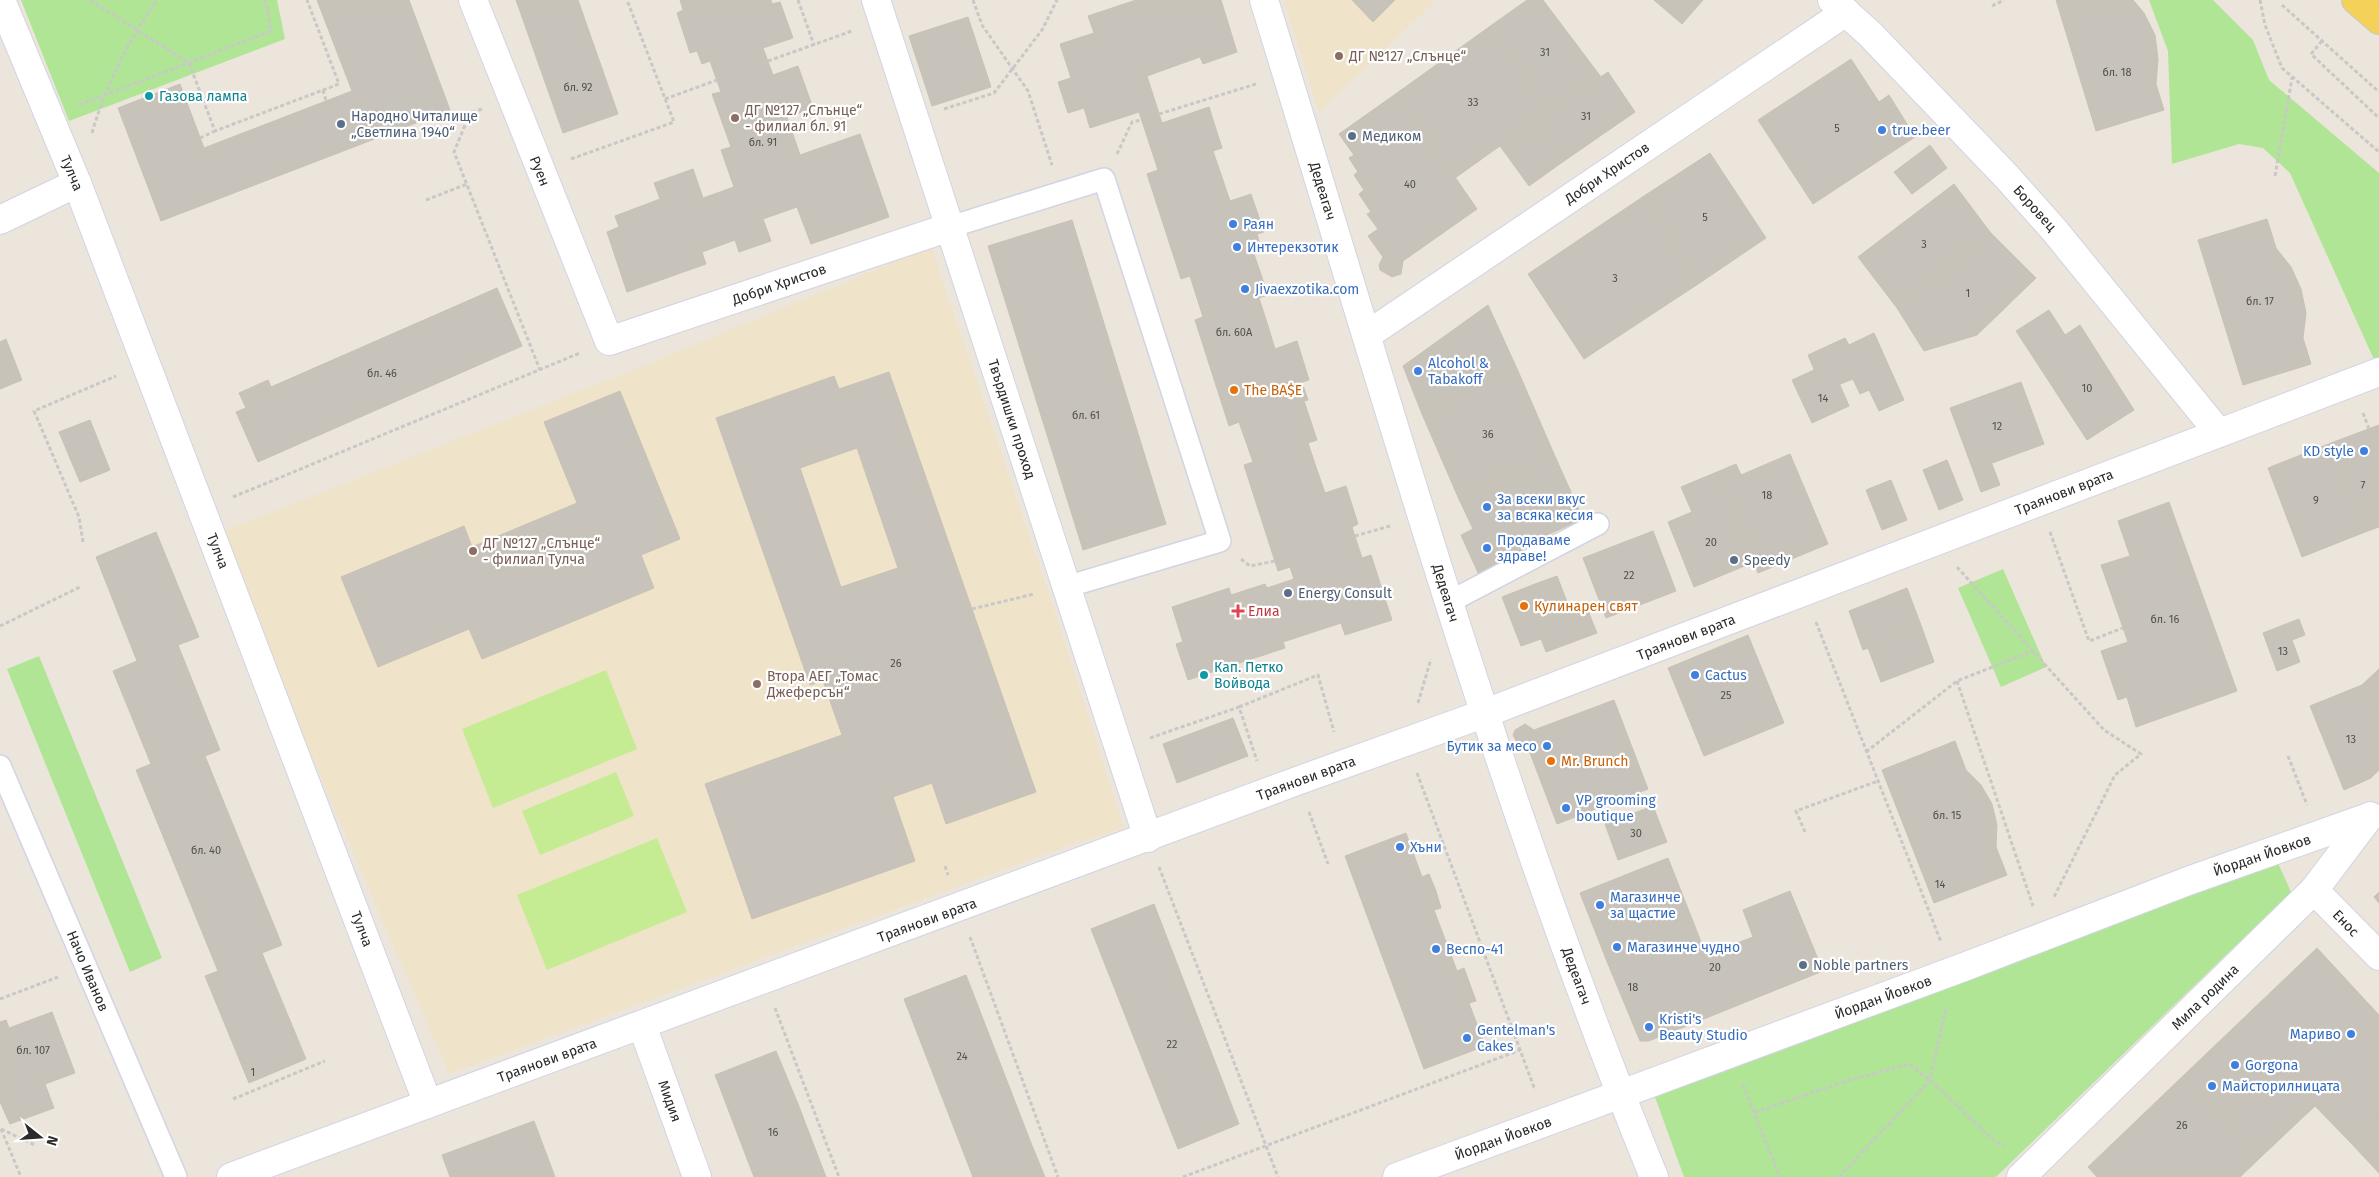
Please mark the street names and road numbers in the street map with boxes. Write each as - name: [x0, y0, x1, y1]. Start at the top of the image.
- street label: Добри Христов: [1561, 139, 1653, 208]
- street label: Тулча: [57, 153, 87, 193]
- street label: Руен: [526, 154, 553, 189]
- street label: Дедеагач: [1305, 159, 1339, 222]
- street label: Боровец: [2009, 182, 2060, 235]
- street label: Добри Христов: [729, 260, 828, 309]
- street label: Твърдишки проход: [984, 357, 1039, 481]
- street label: Траянови врата: [2013, 466, 2116, 519]
- street label: Тулча: [203, 531, 232, 571]
- street label: Дедеагач: [1428, 561, 1462, 624]
- street label: Траянови врата: [1635, 611, 1738, 664]
- street label: Траянови врата: [1254, 753, 1358, 804]
- street label: Йордан Йовков: [2211, 831, 2313, 880]
- street label: Траянови врата: [875, 895, 979, 946]
- street label: Енос: [2329, 906, 2363, 940]
- street label: Тулча: [347, 909, 376, 949]
- street label: Начо Иванов: [63, 928, 112, 1014]
- street label: Дедеагач: [1558, 944, 1595, 1007]
- street label: Мила родина: [2168, 961, 2243, 1034]
- street label: Йордан Йовков: [1832, 972, 1934, 1023]
- street label: Траянови врата: [495, 1035, 599, 1086]
- street label: Мидия: [654, 1078, 685, 1124]
- street label: Йордан Йовков: [1452, 1113, 1554, 1164]

